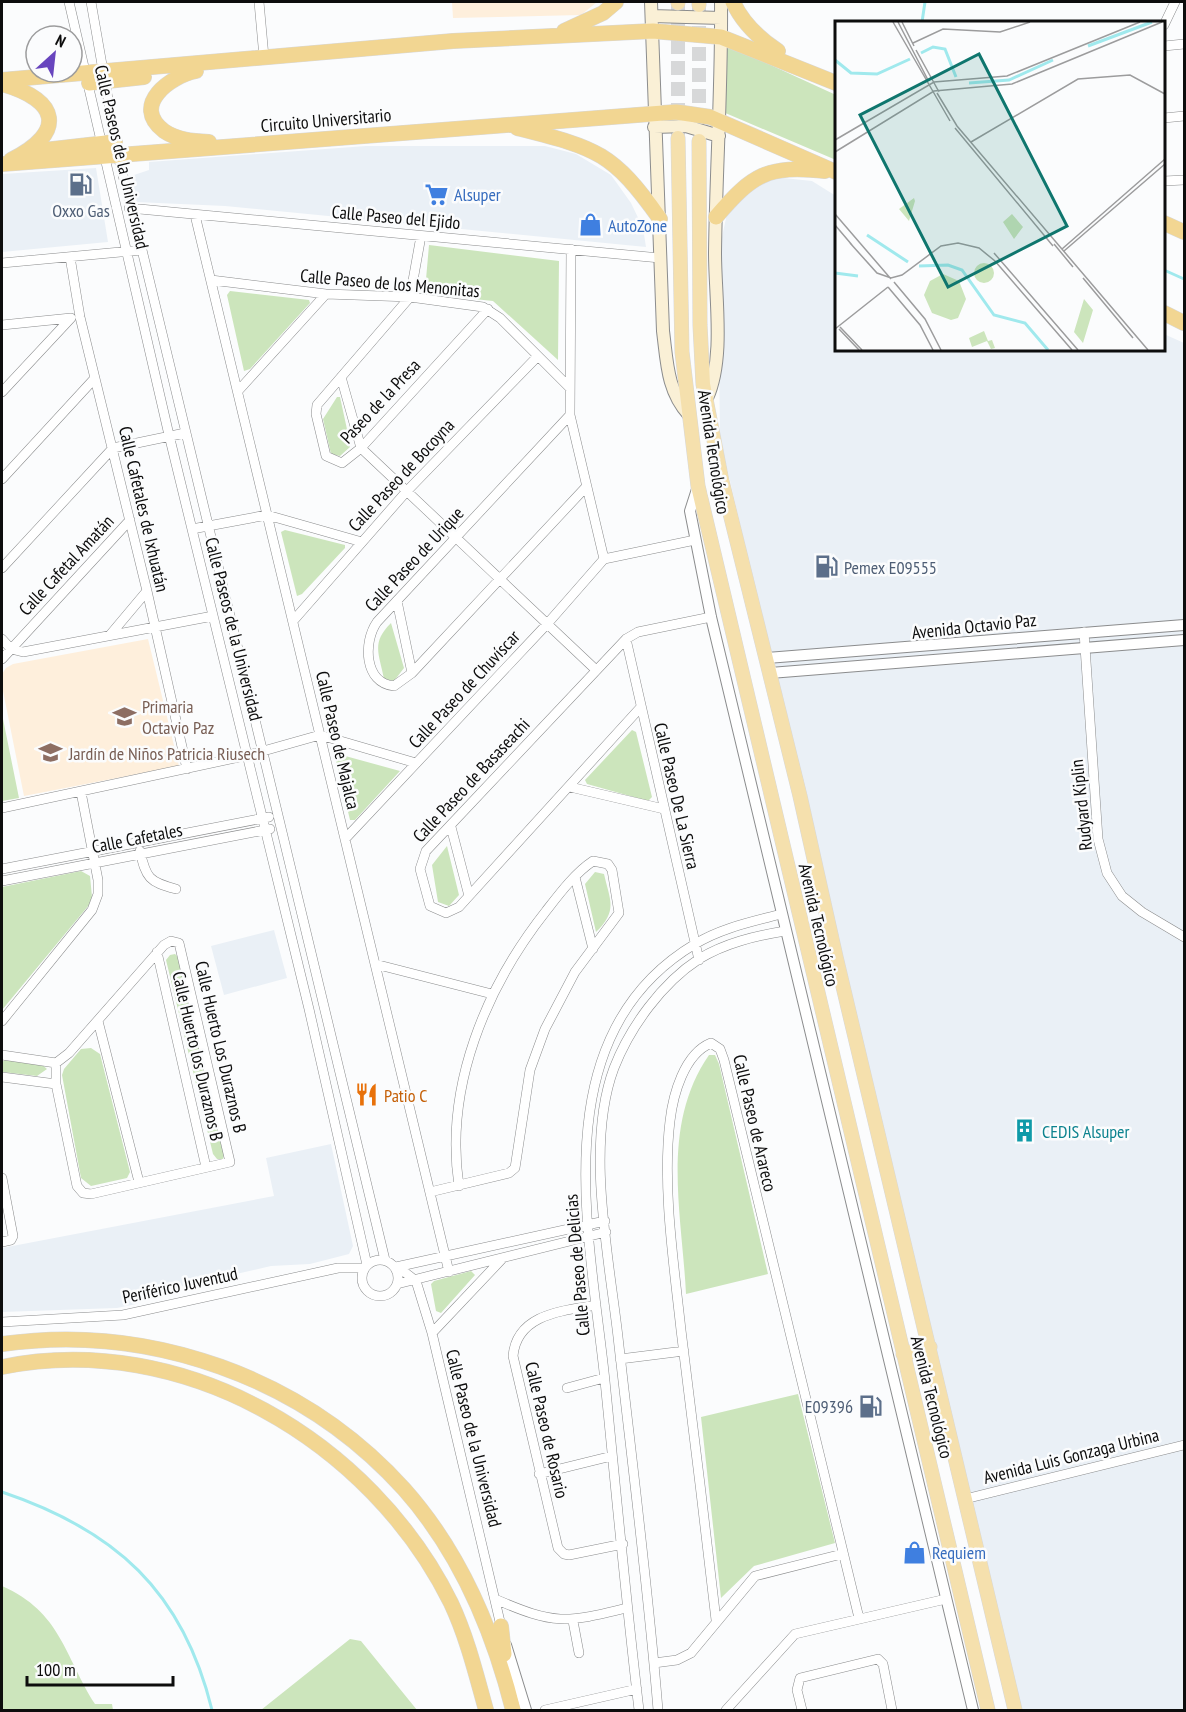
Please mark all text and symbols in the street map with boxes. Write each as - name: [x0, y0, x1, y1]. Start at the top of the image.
- inset map: [835, 21, 1165, 351]
- north arrow: [24, 24, 84, 84]
- text: N: [52, 30, 69, 52]
- street label: Calle Paseos de la Universidad: [90, 63, 154, 251]
- street label: Circuito Universitario: [260, 103, 392, 137]
- fuel station icon: Oxxo Gas: [68, 171, 94, 197]
- supermarket icon: Alsuper: [423, 181, 449, 207]
- place label: Alsuper: [454, 183, 501, 206]
- place label: Oxxo Gas: [52, 199, 110, 222]
- street label: Calle Paseo del Ejido: [331, 200, 461, 234]
- shop icon: AutoZone: [577, 212, 603, 238]
- place label: AutoZone: [608, 214, 667, 237]
- street label: Calle Paseo de los Menonitas: [299, 264, 481, 302]
- street label: Paseo de la Presa: [335, 354, 425, 448]
- street label: Avenida Tecnológico: [693, 388, 735, 516]
- street label: Calle Paseo de Bocoyna: [343, 414, 459, 536]
- street label: Calle Cafetales de Ixhuatán: [114, 424, 174, 594]
- street label: Calle Paseo de Urique: [360, 502, 468, 616]
- street label: Calle Cafetal Amatán: [14, 510, 118, 620]
- street label: Calle Paseos de la Universidad: [200, 535, 268, 723]
- fuel station icon: Pemex E09555: [813, 554, 839, 580]
- place label: Pemex E09555: [844, 556, 937, 579]
- street label: Avenida Octavio Paz: [911, 608, 1037, 644]
- street label: Calle Paseo de Chuvíscar: [403, 625, 525, 753]
- street label: Calle Paseo de Majalca: [311, 669, 365, 811]
- place label: Primaria Octavio Paz: [142, 695, 214, 739]
- school or university icon: Primaria Octavio Paz: [111, 703, 137, 729]
- street label: Calle Paseo de Basaseachi: [407, 713, 535, 847]
- street label: Calle Paseo De La Sierra: [649, 720, 705, 872]
- school or university icon: Jardín de Niños Patricia Riusech: [38, 740, 64, 766]
- place label: Jardín de Niños Patricia Riusech: [68, 742, 265, 765]
- street label: Rudyard Kiplin: [1065, 758, 1097, 852]
- street label: Calle Cafetales: [90, 818, 184, 858]
- street label: Avenida Tecnológico: [794, 861, 844, 989]
- street label: Calle Huerto Los Duraznos B: [190, 959, 252, 1135]
- street label: Calle Huerto los Duraznos B: [167, 969, 229, 1143]
- street label: Calle Paseo de Arareco: [728, 1052, 782, 1194]
- restaurant icon: Patio C: [353, 1082, 379, 1108]
- place label: Patio C: [384, 1084, 428, 1107]
- building icon: CEDIS Alsuper: [1011, 1118, 1037, 1144]
- place label: CEDIS Alsuper: [1042, 1120, 1130, 1143]
- street label: Calle Paseo de Delicias: [559, 1193, 595, 1337]
- street label: Periférico Juventud: [120, 1262, 240, 1308]
- street label: Avenida Tecnológico: [906, 1333, 958, 1461]
- street label: Calle Paseo de la Universidad: [441, 1347, 507, 1529]
- street label: Calle Paseo de Rosario: [520, 1360, 574, 1501]
- fuel station icon: E09396: [858, 1393, 884, 1419]
- place label: E09396: [805, 1395, 853, 1418]
- street label: Avenida Luis Gonzaga Urbina: [981, 1423, 1161, 1489]
- shop icon: Requiem: [901, 1539, 927, 1565]
- place label: Requiem: [932, 1541, 986, 1564]
- scale bar: [27, 1649, 172, 1687]
- text: 100 m: [36, 1658, 76, 1681]

